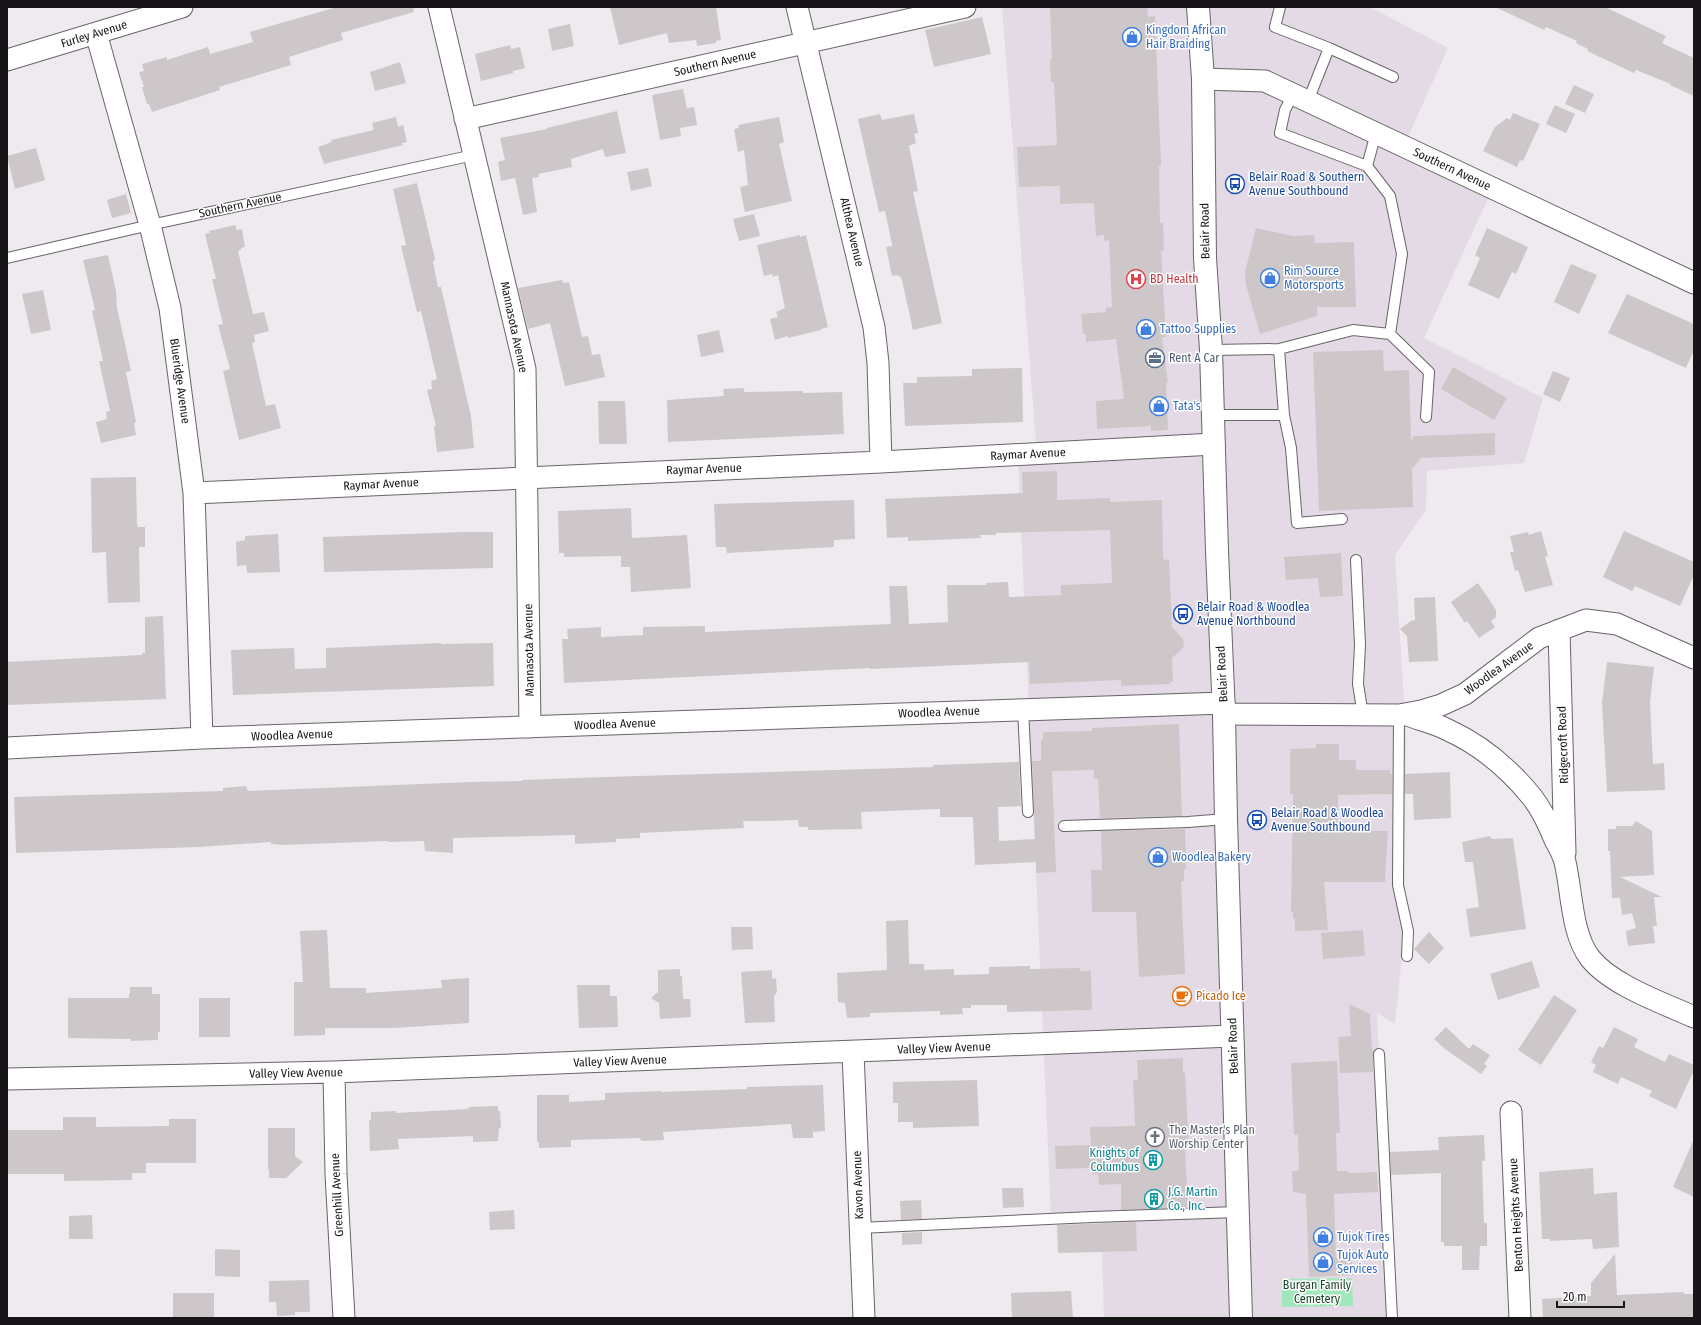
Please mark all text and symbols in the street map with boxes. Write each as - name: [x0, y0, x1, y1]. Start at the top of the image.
- street label: Furley Avenue: [59, 17, 129, 51]
- place label: Kingdom African Hair Braiding: [1146, 23, 1226, 51]
- shop icon: Kingdom African Hair Braiding: [1121, 26, 1143, 48]
- street label: Southern Avenue: [672, 47, 758, 79]
- street label: Southern Avenue: [1411, 145, 1493, 193]
- place label: Belair Road & Southern Avenue Southbound: [1249, 170, 1364, 198]
- bus stop icon: Belair Road & Southern Avenue Southbound: [1224, 173, 1246, 195]
- street label: Southern Avenue: [197, 189, 283, 221]
- street label: Althea Avenue: [837, 196, 867, 268]
- street label: Belair Road: [1198, 203, 1212, 259]
- place label: Rim Source Motorsports: [1284, 264, 1344, 292]
- shop icon: Rim Source Motorsports: [1259, 267, 1281, 289]
- hospital icon: BD Health: [1125, 268, 1147, 290]
- place label: BD Health: [1150, 272, 1199, 286]
- street label: Mannasota Avenue: [497, 280, 531, 374]
- shop icon: Tattoo Supplies: [1135, 318, 1157, 340]
- place label: Tattoo Supplies: [1160, 322, 1236, 336]
- street label: Blueridge Avenue: [167, 338, 193, 425]
- office icon: Rent A Car: [1144, 347, 1166, 369]
- place label: Rent A Car: [1169, 351, 1220, 365]
- shop icon: Tata's: [1148, 395, 1170, 417]
- place label: Tata's: [1173, 399, 1201, 413]
- street label: Raymar Avenue: [990, 445, 1066, 463]
- street label: Raymar Avenue: [666, 461, 742, 477]
- street label: Raymar Avenue: [343, 475, 419, 493]
- place label: Belair Road & Woodlea Avenue Northbound: [1197, 600, 1310, 628]
- street label: Mannasota Avenue: [521, 603, 537, 697]
- bus stop icon: Belair Road & Woodlea Avenue Northbound: [1172, 603, 1194, 625]
- street label: Woodlea Avenue: [1462, 638, 1536, 698]
- street label: Belair Road: [1214, 645, 1230, 703]
- street label: Woodlea Avenue: [898, 704, 980, 720]
- street label: Ridgecroft Road: [1555, 706, 1571, 784]
- street label: Woodlea Avenue: [574, 716, 656, 732]
- street label: Woodlea Avenue: [251, 727, 333, 743]
- place label: Belair Road & Woodlea Avenue Southbound: [1271, 806, 1384, 834]
- bus stop icon: Belair Road & Woodlea Avenue Southbound: [1246, 809, 1268, 831]
- shop icon: Woodlea Bakery: [1147, 846, 1169, 868]
- place label: Woodlea Bakery: [1172, 850, 1252, 864]
- cafe icon: Picado Ice: [1171, 985, 1193, 1007]
- place label: Picado Ice: [1196, 989, 1246, 1003]
- street label: Belair Road: [1225, 1018, 1241, 1074]
- street label: Valley View Avenue: [897, 1039, 991, 1057]
- street label: Valley View Avenue: [573, 1052, 667, 1070]
- street label: Valley View Avenue: [249, 1065, 343, 1081]
- place label: The Master's Plan Worship Center: [1169, 1123, 1255, 1151]
- church icon: The Master's Plan Worship Center: [1144, 1126, 1166, 1148]
- place label: Knights of Columbus: [1089, 1146, 1140, 1174]
- building icon: Knights of Columbus: [1142, 1149, 1164, 1171]
- street label: Kavon Avenue: [850, 1150, 866, 1220]
- street label: Greenhill Avenue: [328, 1153, 346, 1237]
- street label: Benton Heights Avenue: [1506, 1158, 1526, 1272]
- place label: J.G. Martin Co., Inc.: [1168, 1185, 1218, 1213]
- building icon: J.G. Martin Co., Inc.: [1143, 1188, 1165, 1210]
- shop icon: Tujok Tires: [1312, 1226, 1334, 1248]
- place label: Tujok Tires: [1337, 1230, 1390, 1244]
- place label: Tujok Auto Services: [1337, 1248, 1389, 1276]
- shop icon: Tujok Auto Services: [1312, 1251, 1334, 1273]
- park label: Burgan Family Cemetery: [1283, 1278, 1352, 1306]
- scale bar: [1557, 1283, 1624, 1309]
- text: 20 m: [1563, 1290, 1587, 1304]

